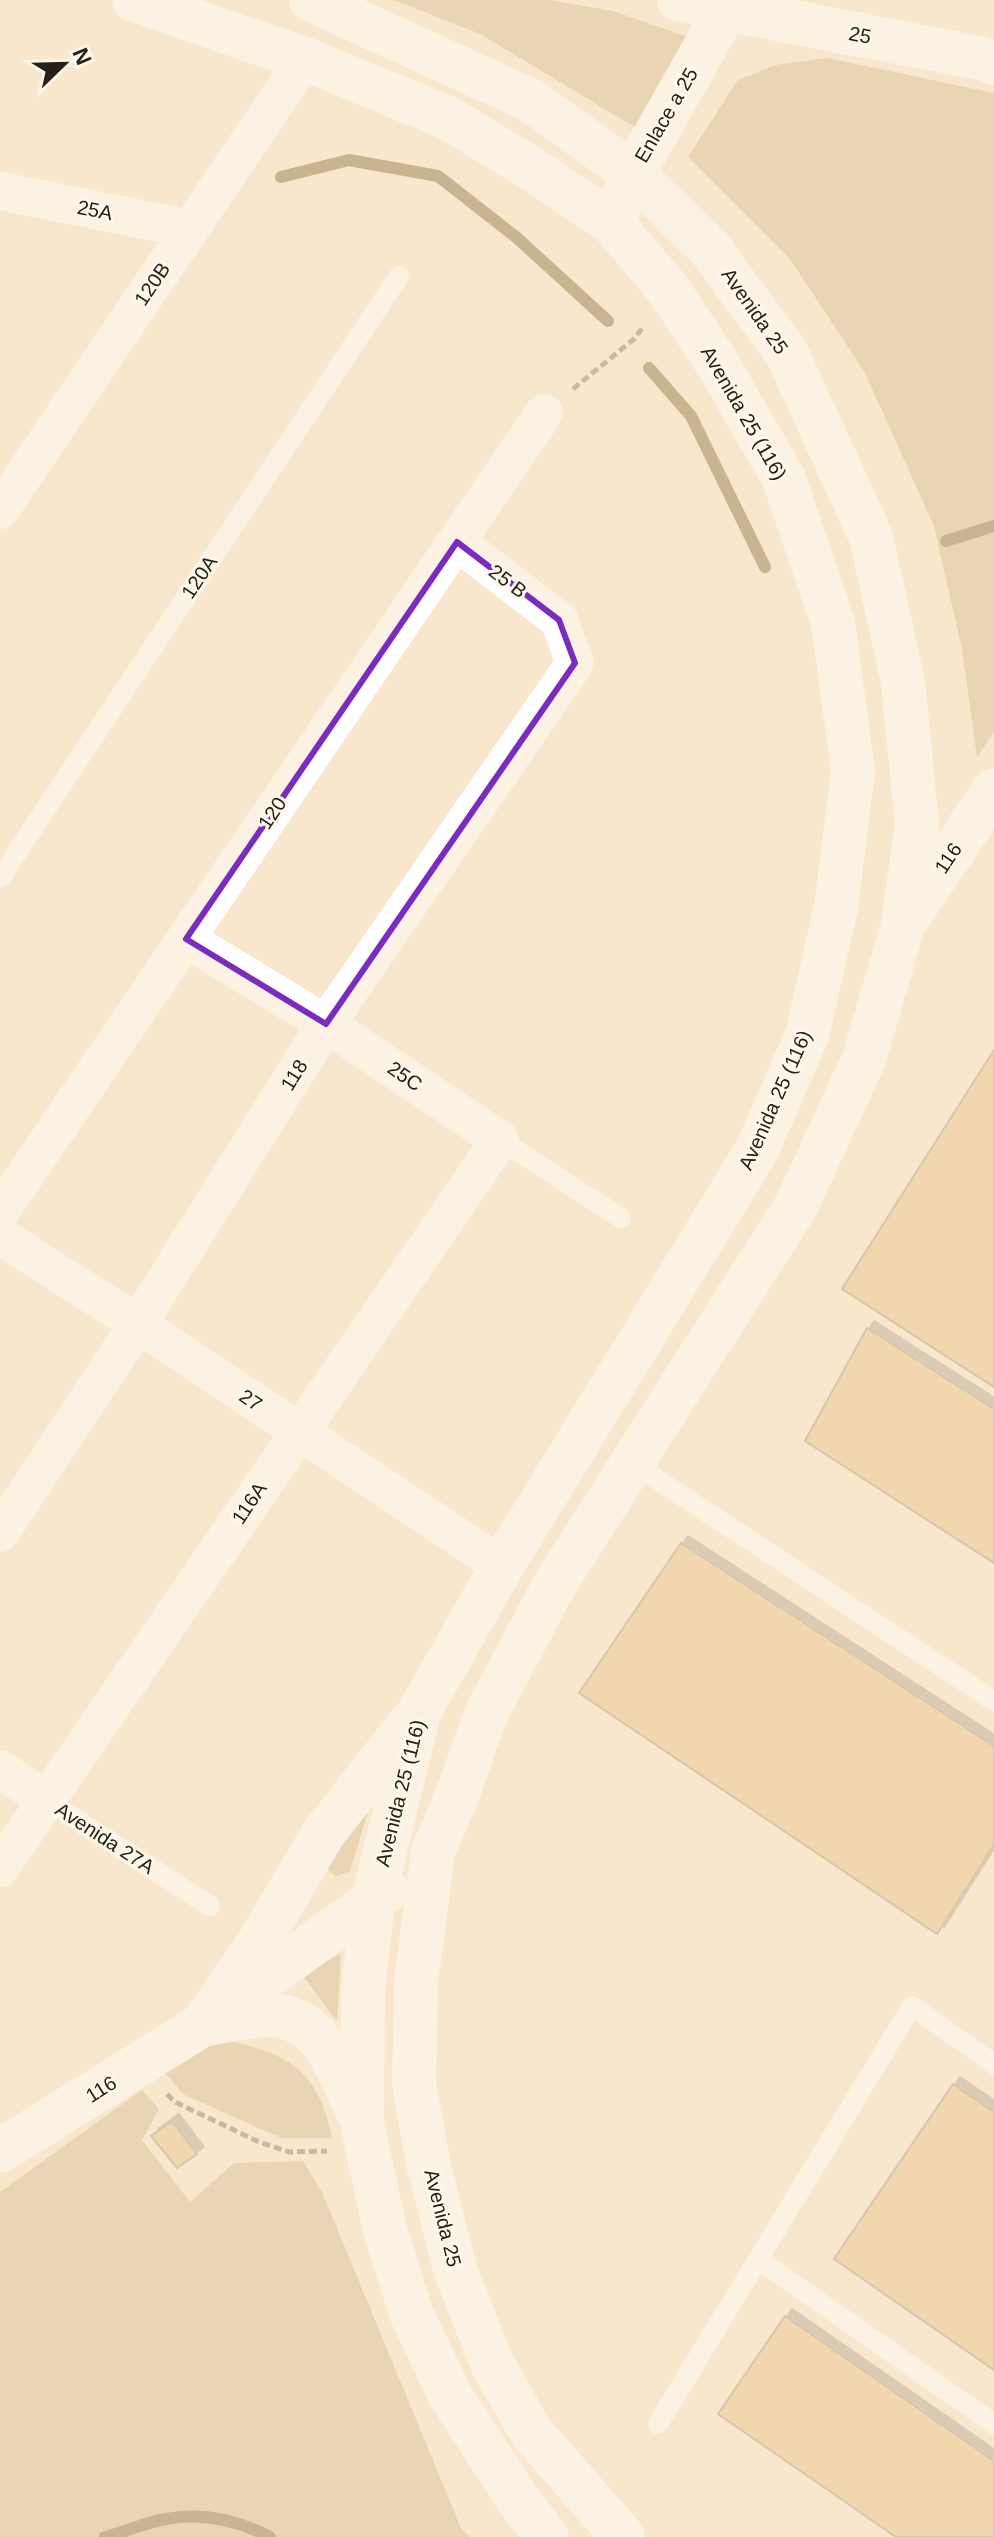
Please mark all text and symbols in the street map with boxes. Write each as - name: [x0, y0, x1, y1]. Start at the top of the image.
- street label: 25: [847, 22, 873, 48]
- north arrow: [24, 24, 104, 104]
- text: N: [67, 44, 97, 69]
- street label: Enlace a 25: [630, 64, 702, 166]
- street label: 25A: [75, 196, 115, 224]
- street label: 120B: [130, 258, 174, 310]
- street label: Avenida 25: [717, 264, 793, 358]
- street label: Avenida 25 (116): [697, 342, 791, 484]
- street label: 120A: [177, 551, 222, 603]
- street label: 25 B: [485, 560, 531, 602]
- street label: 120: [254, 793, 290, 833]
- street label: 116: [930, 839, 966, 877]
- street label: Avenida 25 (116): [734, 1027, 816, 1173]
- street label: 118: [276, 1056, 312, 1094]
- street label: 25C: [384, 1057, 426, 1095]
- street label: 27: [236, 1385, 266, 1415]
- street label: 116A: [227, 1478, 271, 1528]
- street label: Avenida 25 (116): [371, 1717, 429, 1869]
- street label: Avenida 27A: [52, 1798, 159, 1878]
- street label: 116: [82, 2071, 120, 2107]
- street label: Avenida 25: [420, 2167, 466, 2269]

